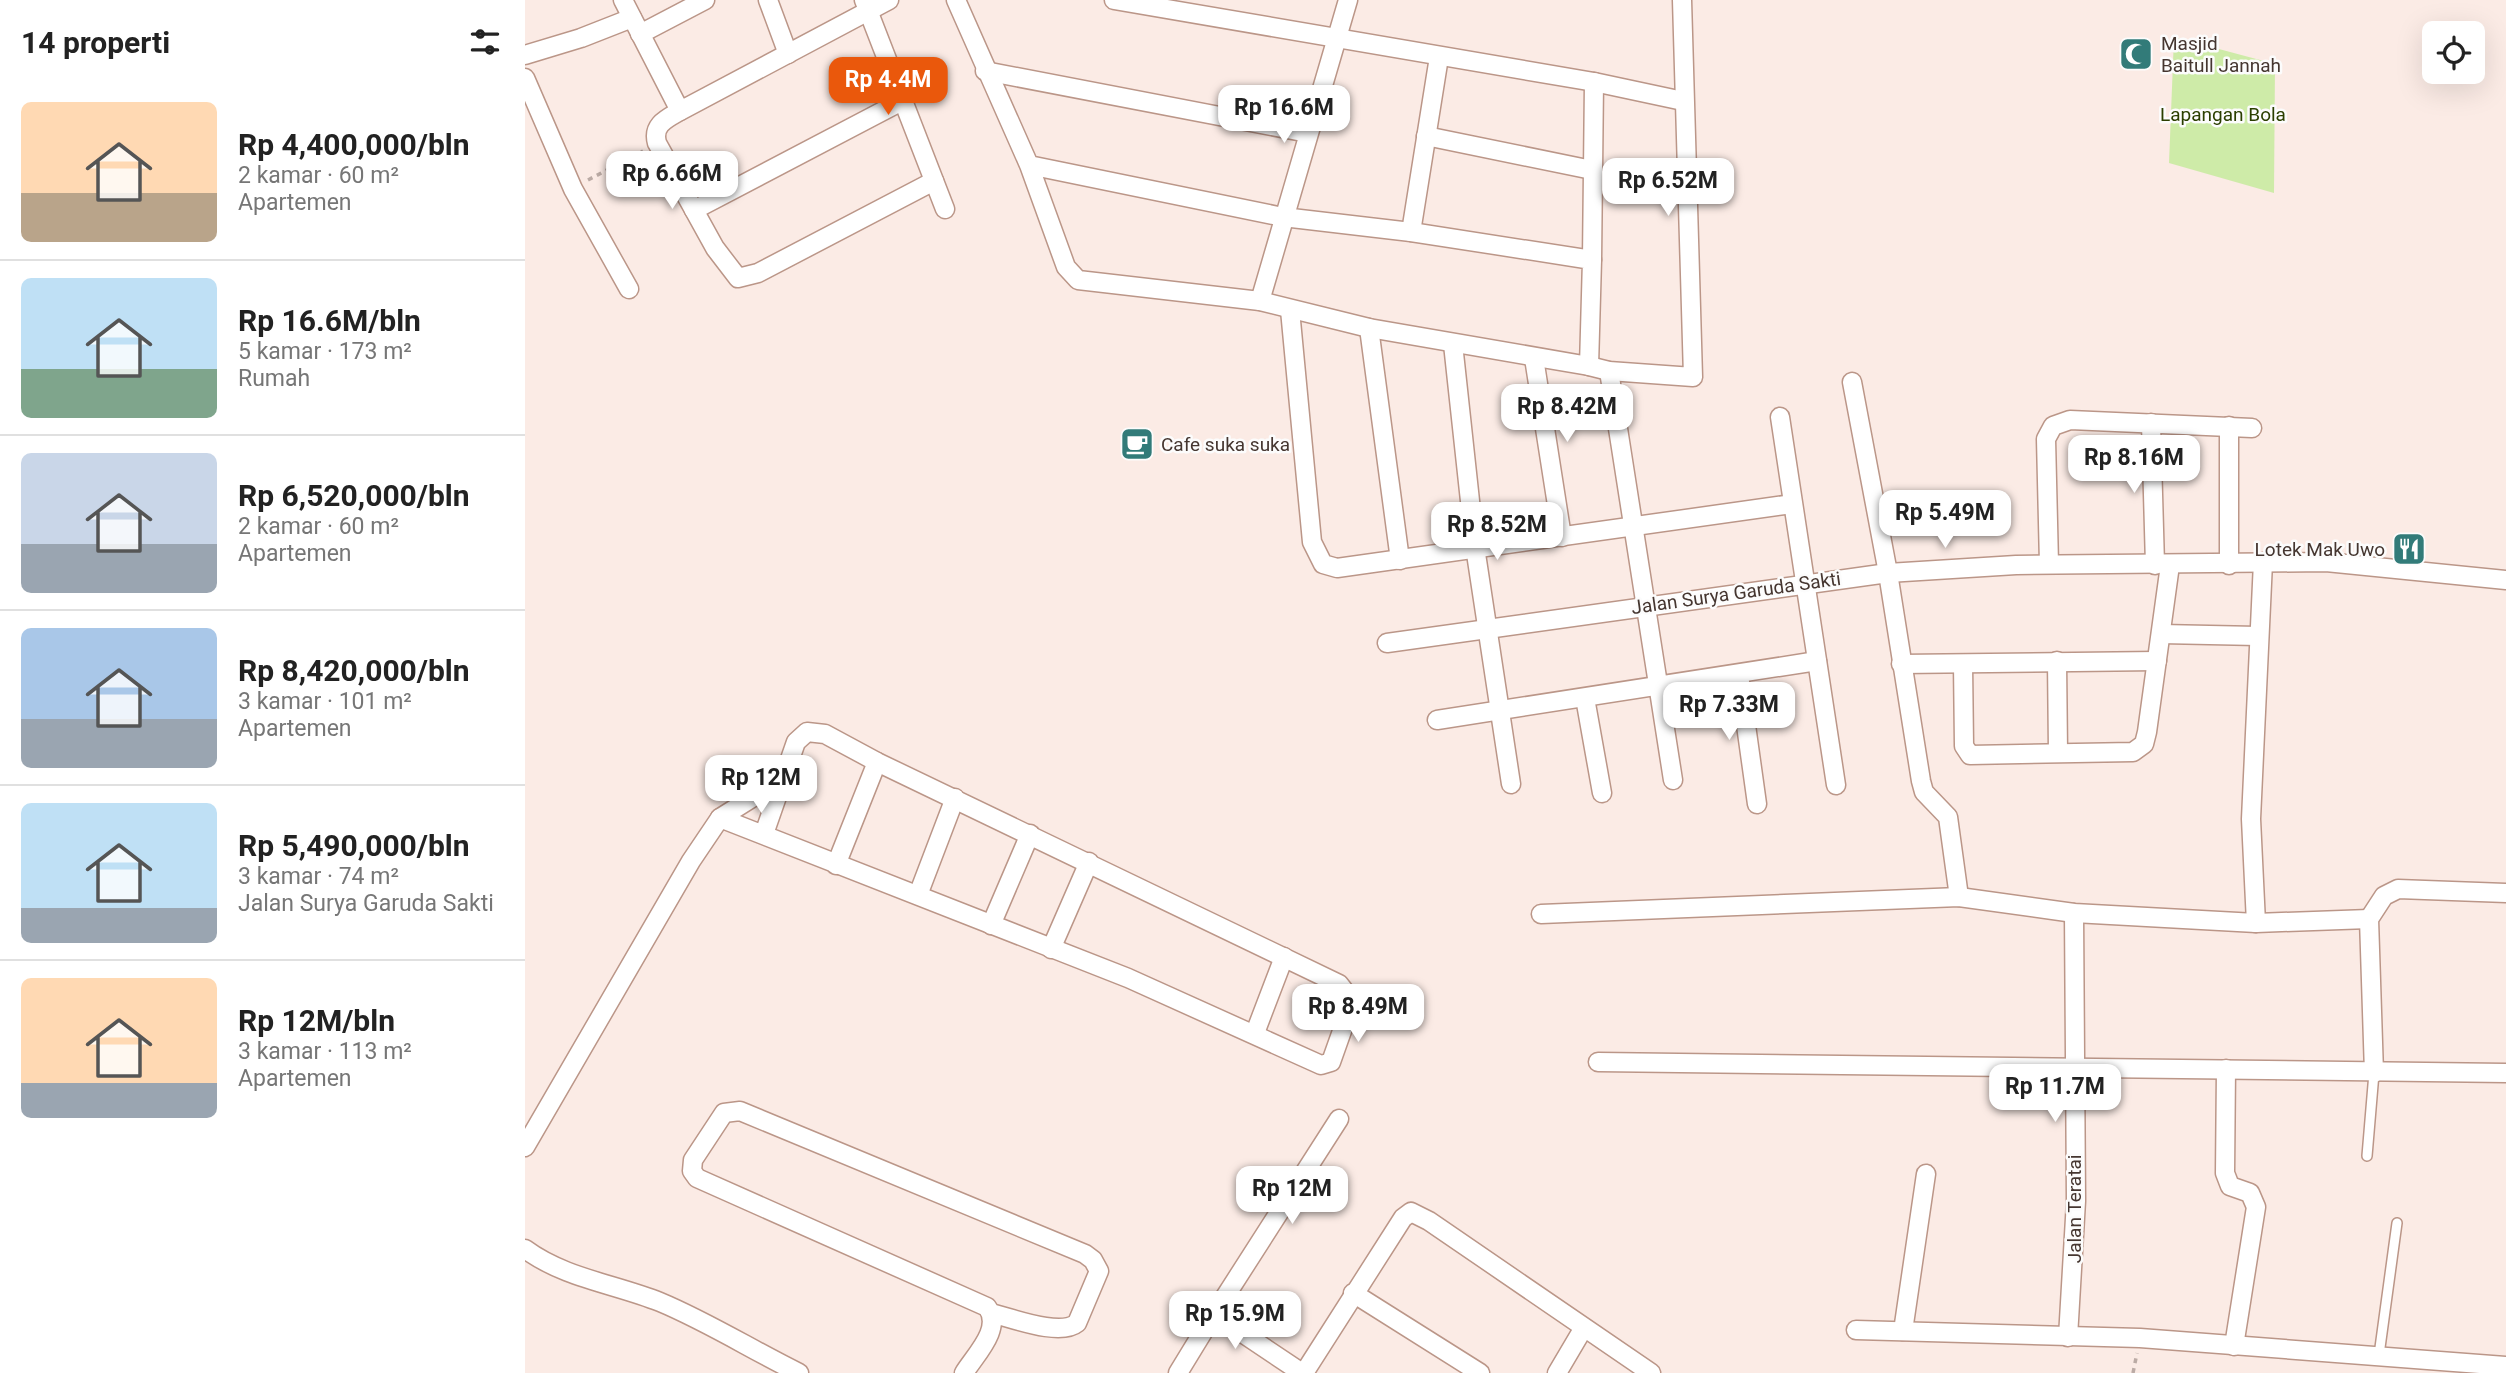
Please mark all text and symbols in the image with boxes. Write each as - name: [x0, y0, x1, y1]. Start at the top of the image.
- map controls: [2422, 21, 2485, 84]
- button: locate: [2422, 21, 2485, 84]
- icon: filters: [466, 23, 504, 61]
- text: 14 properti: [21, 25, 170, 60]
- place label: Masjid Baitull Jannah: [2161, 32, 2281, 77]
- mosque icon: Masjid Baitull Jannah: [2117, 35, 2155, 73]
- pin: Rp 4.4M: [823, 58, 953, 117]
- text: Rp 4.4M: [845, 66, 931, 93]
- pin: Rp 16.6M: [1212, 86, 1356, 145]
- text: Rp 16.6M: [1234, 94, 1334, 121]
- park label: Lapangan Bola: [2160, 103, 2286, 126]
- text: Rp 4,400,000/bln: [238, 127, 470, 162]
- icon: home: [77, 130, 161, 214]
- pin: Rp 6.66M: [600, 152, 744, 211]
- pin: Rp 6.52M: [1596, 158, 1740, 218]
- text: Rp 6.66M: [622, 160, 722, 187]
- text: 2 kamar · 60 m²: [238, 162, 399, 189]
- text: Rp 6.52M: [1618, 167, 1718, 194]
- text: Apartemen: [238, 189, 352, 216]
- text: Rp 16.6M/bln: [238, 303, 421, 338]
- icon: home: [77, 306, 161, 390]
- text: 5 kamar · 173 m²: [238, 338, 412, 365]
- text: Rumah: [238, 365, 310, 392]
- pin: Rp 8.42M: [1495, 384, 1639, 444]
- text: Rp 8.42M: [1517, 393, 1617, 420]
- cafe icon: Cafe suka suka: [1118, 425, 1156, 463]
- place label: Cafe suka suka: [1161, 433, 1290, 456]
- pin: Rp 8.16M: [2062, 435, 2206, 495]
- text: Rp 8.16M: [2084, 444, 2184, 471]
- text: Rp 6,520,000/bln: [238, 478, 470, 513]
- icon: home: [77, 481, 161, 565]
- pin: Rp 5.49M: [1873, 490, 2017, 550]
- text: Rp 5.49M: [1895, 499, 1995, 526]
- pin: Rp 8.52M: [1425, 503, 1569, 562]
- text: Rp 8.52M: [1447, 511, 1547, 538]
- text: 2 kamar · 60 m²: [238, 513, 399, 540]
- restaurant icon: Lotek Mak Uwo: [2390, 530, 2428, 568]
- place label: Lotek Mak Uwo: [2255, 538, 2385, 561]
- text: Apartemen: [238, 540, 352, 567]
- street label: Jalan Surya Garuda Sakti: [1630, 567, 1842, 619]
- text: Rp 8,420,000/bln: [238, 653, 470, 688]
- icon: home: [77, 656, 161, 740]
- pin: Rp 7.33M: [1657, 682, 1801, 742]
- text: 3 kamar · 101 m²: [238, 688, 412, 715]
- text: Rp 7.33M: [1679, 691, 1779, 718]
- text: Apartemen: [238, 715, 352, 742]
- pin: Rp 12M: [704, 756, 818, 815]
- text: Rp 12M: [721, 764, 801, 791]
- text: Rp 5,490,000/bln: [238, 828, 470, 863]
- icon: home: [77, 831, 161, 915]
- text: 3 kamar · 74 m²: [238, 863, 399, 890]
- text: Jalan Surya Garuda Sakti: [238, 890, 494, 917]
- pin: Rp 8.49M: [1286, 984, 1430, 1044]
- text: Rp 8.49M: [1308, 993, 1408, 1020]
- text: Rp 12M/bln: [238, 1003, 395, 1038]
- icon: home: [77, 1006, 161, 1090]
- text: 3 kamar · 113 m²: [238, 1038, 412, 1065]
- pin: Rp 11.7M: [1983, 1064, 2127, 1124]
- text: Apartemen: [238, 1065, 352, 1092]
- text: Rp 11.7M: [2005, 1073, 2105, 1100]
- street label: Jalan Teratai: [2063, 1155, 2086, 1263]
- pin: Rp 12M: [1235, 1166, 1349, 1226]
- text: Rp 12M: [1252, 1175, 1332, 1202]
- pin: Rp 15.9M: [1163, 1292, 1307, 1351]
- text: Rp 15.9M: [1185, 1300, 1285, 1327]

